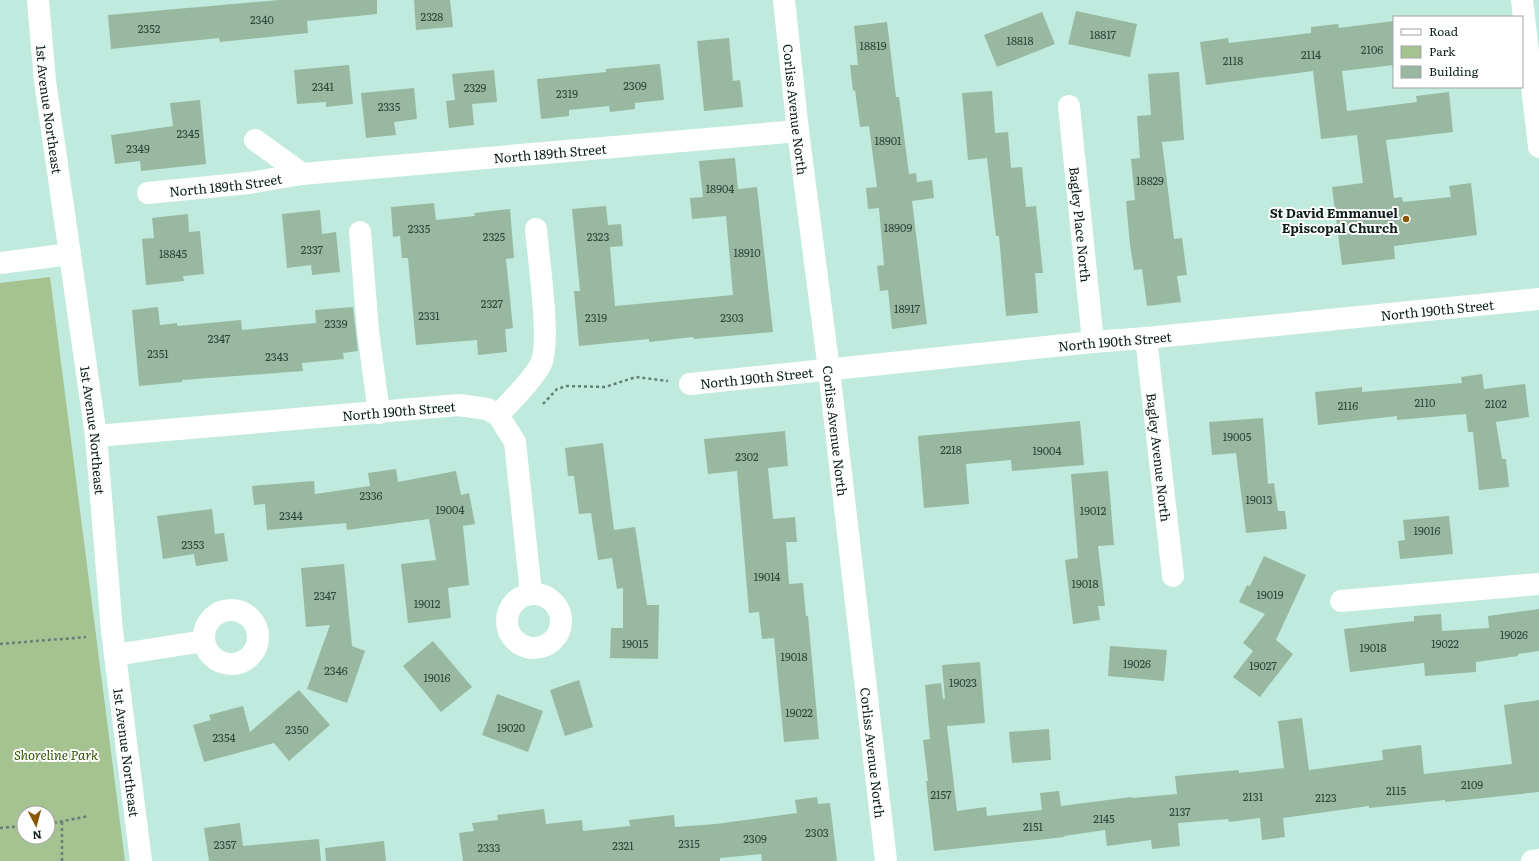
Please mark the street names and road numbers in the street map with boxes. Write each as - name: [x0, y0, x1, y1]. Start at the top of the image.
- street label: Corliss Avenue North: [779, 43, 813, 176]
- street label: 1st Avenue Northeast: [32, 44, 68, 176]
- street label: North 189th Street: [493, 138, 608, 167]
- street label: Bagley Place North: [1066, 166, 1096, 284]
- street label: North 189th Street: [168, 168, 284, 200]
- street label: North 190th Street: [1380, 294, 1495, 324]
- street label: North 190th Street: [1057, 326, 1173, 355]
- street label: North 190th Street: [699, 362, 815, 392]
- street label: Corliss Avenue North: [819, 364, 853, 498]
- street label: 1st Avenue Northeast: [77, 365, 110, 496]
- street label: Bagley Avenue North: [1143, 392, 1176, 523]
- street label: North 190th Street: [341, 396, 457, 424]
- street label: Corliss Avenue North: [856, 686, 890, 820]
- street label: 1st Avenue Northeast: [110, 687, 145, 819]

